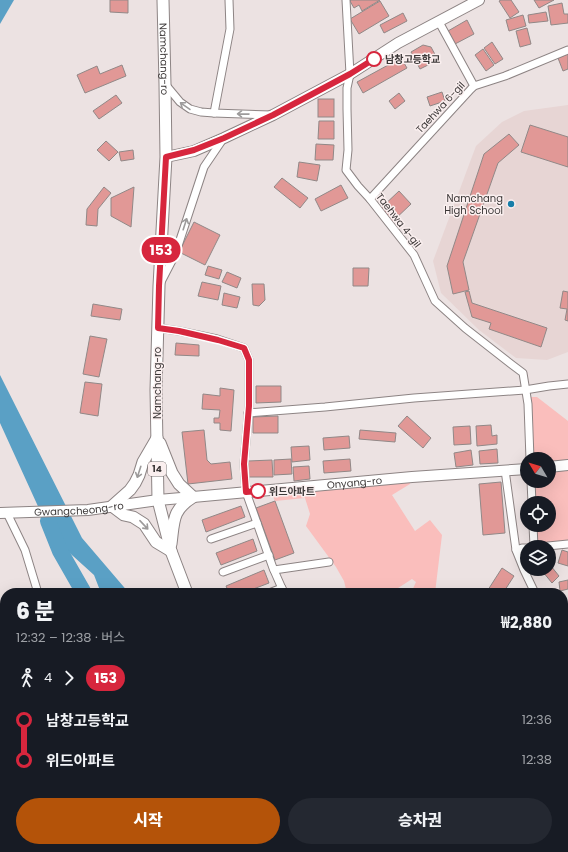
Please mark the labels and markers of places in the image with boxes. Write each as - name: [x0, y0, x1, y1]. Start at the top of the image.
- marker: 남창고등학교: [366, 51, 382, 67]
- place label: 남창고등학교: [385, 52, 440, 67]
- place label: Namchang High School: [444, 191, 503, 218]
- marker: Namchang High School: [506, 199, 516, 209]
- marker: 위드아파트: [250, 483, 266, 499]
- place label: 위드아파트: [269, 484, 315, 499]

